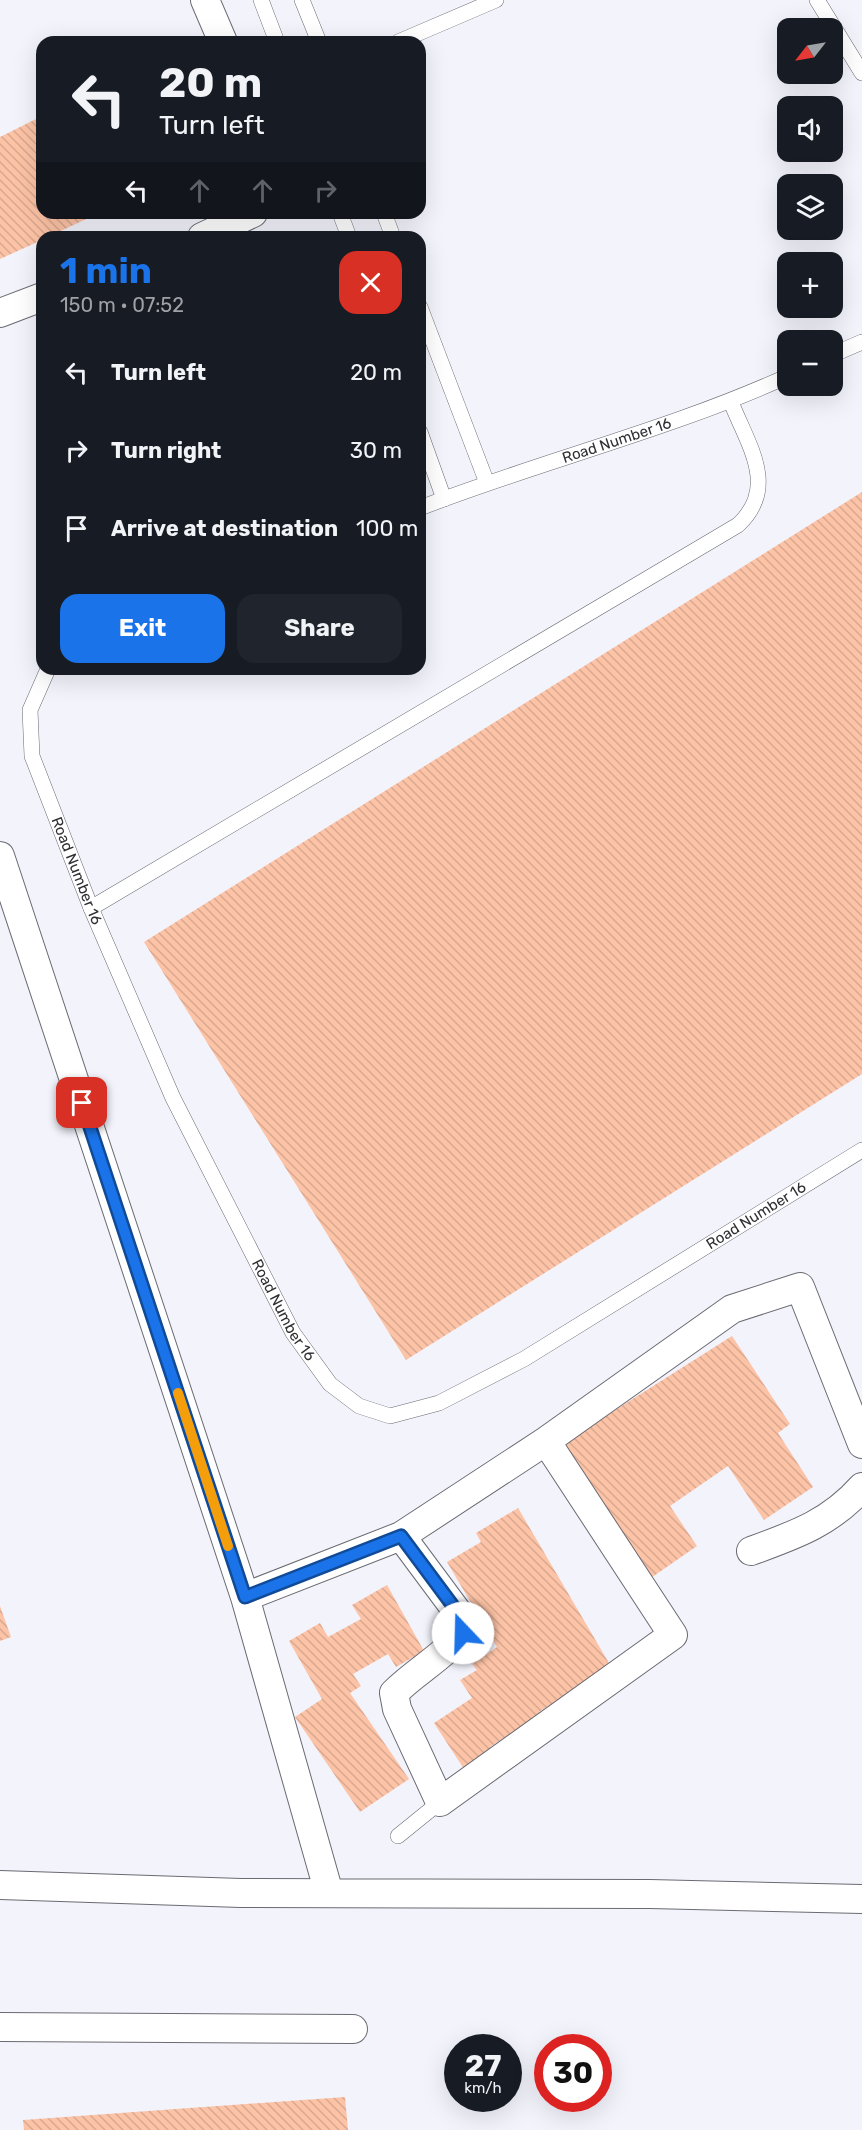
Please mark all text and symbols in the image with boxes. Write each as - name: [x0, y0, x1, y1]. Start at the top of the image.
- north arrow: [777, 18, 843, 84]
- map controls: [777, 18, 843, 396]
- text: 20 m: [159, 58, 262, 108]
- icon: left: [60, 60, 138, 138]
- button: sound: [777, 96, 843, 162]
- text: Turn left: [159, 109, 264, 141]
- icon: left: [120, 174, 153, 207]
- icon: ahead: [183, 174, 216, 207]
- icon: ahead: [246, 174, 279, 207]
- icon: right: [309, 174, 342, 207]
- button: layers: [777, 174, 843, 240]
- text: 1 min: [60, 249, 152, 292]
- button: close: [339, 251, 402, 314]
- button: +: [777, 252, 843, 318]
- text: 150 m · 07:52: [60, 293, 184, 317]
- button: −: [777, 330, 843, 396]
- icon: left: [60, 356, 93, 389]
- text: Turn left: [111, 359, 206, 386]
- text: 20 m: [350, 359, 402, 386]
- street label: Road Number 16: [560, 414, 674, 467]
- icon: right: [60, 434, 93, 467]
- text: Turn right: [111, 437, 221, 464]
- text: 30 m: [350, 437, 402, 464]
- icon: arrive: [60, 512, 93, 545]
- text: Arrive at destination: [111, 515, 338, 542]
- text: 100 m: [356, 515, 418, 542]
- button: Exit: [60, 594, 225, 663]
- button: Share: [237, 594, 402, 663]
- street label: Road Number 16: [48, 814, 106, 927]
- pin: [56, 1077, 107, 1128]
- icon: arrive: [65, 1086, 98, 1119]
- street label: Road Number 16: [703, 1178, 809, 1253]
- street label: Road Number 16: [248, 1256, 319, 1364]
- position arrow: [431, 1601, 495, 1665]
- speed limit sign: 30: [534, 2034, 612, 2112]
- text: 27: [465, 2048, 501, 2084]
- text: km/h: [464, 2079, 502, 2097]

